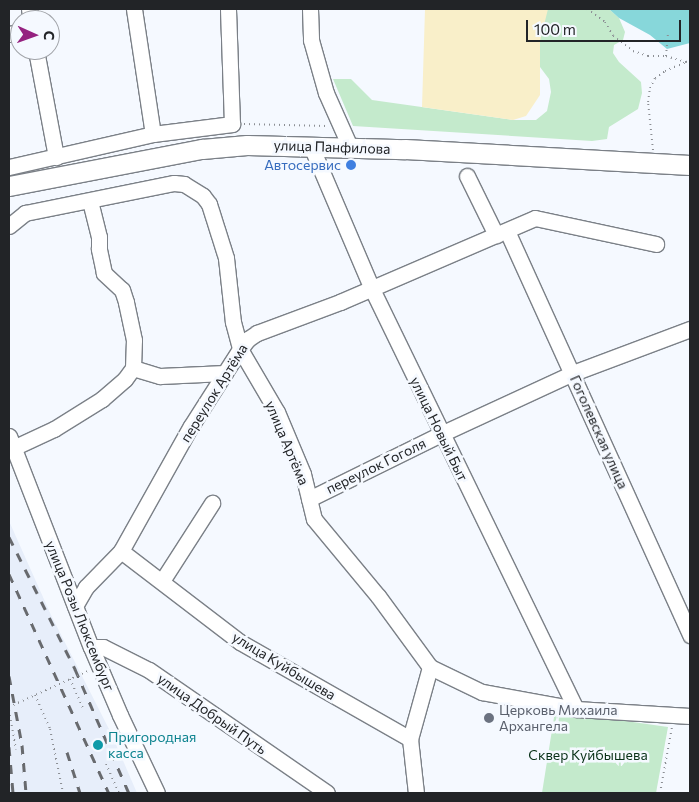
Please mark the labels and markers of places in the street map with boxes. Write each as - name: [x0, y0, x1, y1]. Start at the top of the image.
- place label: Автосервис: [264, 157, 341, 173]
- marker: Автосервис: [345, 159, 357, 171]
- place label: Церковь Михаила Архангела: [499, 702, 618, 734]
- marker: Церковь Михаила Архангела: [483, 712, 495, 724]
- place label: Пригородная касса: [108, 729, 196, 762]
- marker: Пригородная касса: [92, 739, 104, 751]

